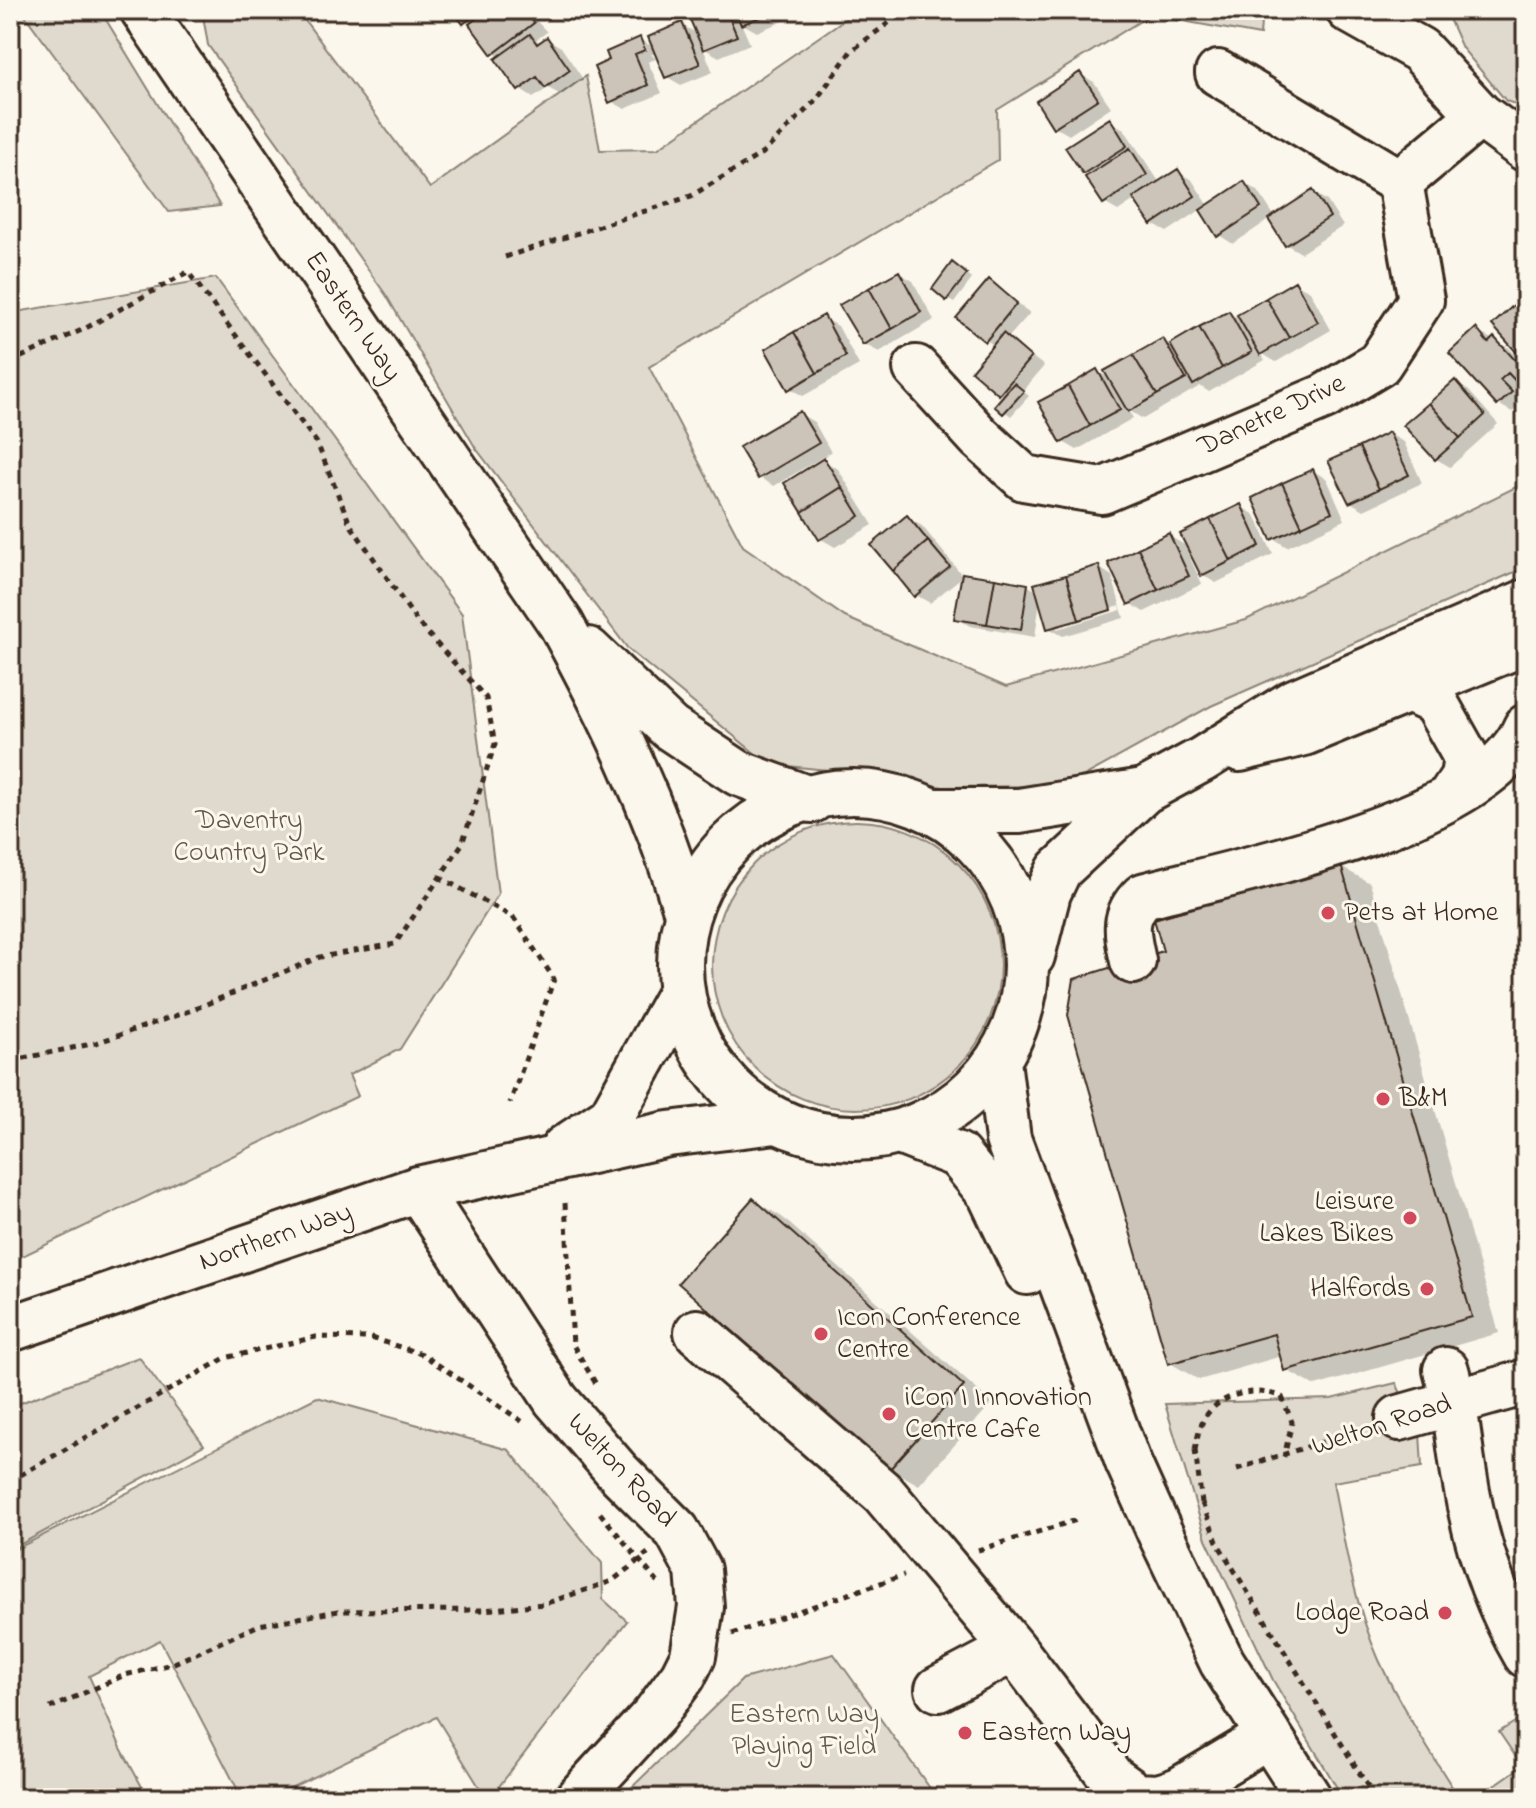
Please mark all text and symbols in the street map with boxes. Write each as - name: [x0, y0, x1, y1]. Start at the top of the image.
- street label: Eastern Way: [293, 243, 411, 391]
- street label: Danetre Drive: [1191, 364, 1353, 468]
- park label: Daventry Country Park: [174, 801, 325, 874]
- place label: Pets at Home: [1344, 893, 1499, 934]
- marker: Pets at Home: [1319, 904, 1337, 922]
- place label: B&M: [1398, 1079, 1448, 1120]
- marker: B&M: [1374, 1090, 1392, 1108]
- place label: Leisure Lakes Bikes: [1260, 1182, 1394, 1255]
- street label: Northern Way: [194, 1193, 358, 1283]
- marker: Leisure Lakes Bikes: [1401, 1209, 1419, 1227]
- place label: Halfords: [1310, 1269, 1411, 1310]
- marker: Halfords: [1418, 1280, 1436, 1298]
- place label: Icon Conference Centre: [837, 1298, 1021, 1371]
- marker: Icon Conference Centre: [812, 1325, 830, 1343]
- place label: iCon I Innovation Centre Cafe: [905, 1378, 1092, 1451]
- street label: Welton Road: [1307, 1384, 1457, 1468]
- street label: Welton Road: [557, 1404, 685, 1538]
- marker: iCon I Innovation Centre Cafe: [880, 1405, 898, 1423]
- place label: Lodge Road: [1295, 1593, 1429, 1634]
- marker: Lodge Road: [1436, 1604, 1454, 1622]
- park label: Eastern Way Playing Field: [729, 1695, 879, 1768]
- place label: Eastern Way: [981, 1713, 1131, 1754]
- marker: Eastern Way: [956, 1724, 974, 1742]

